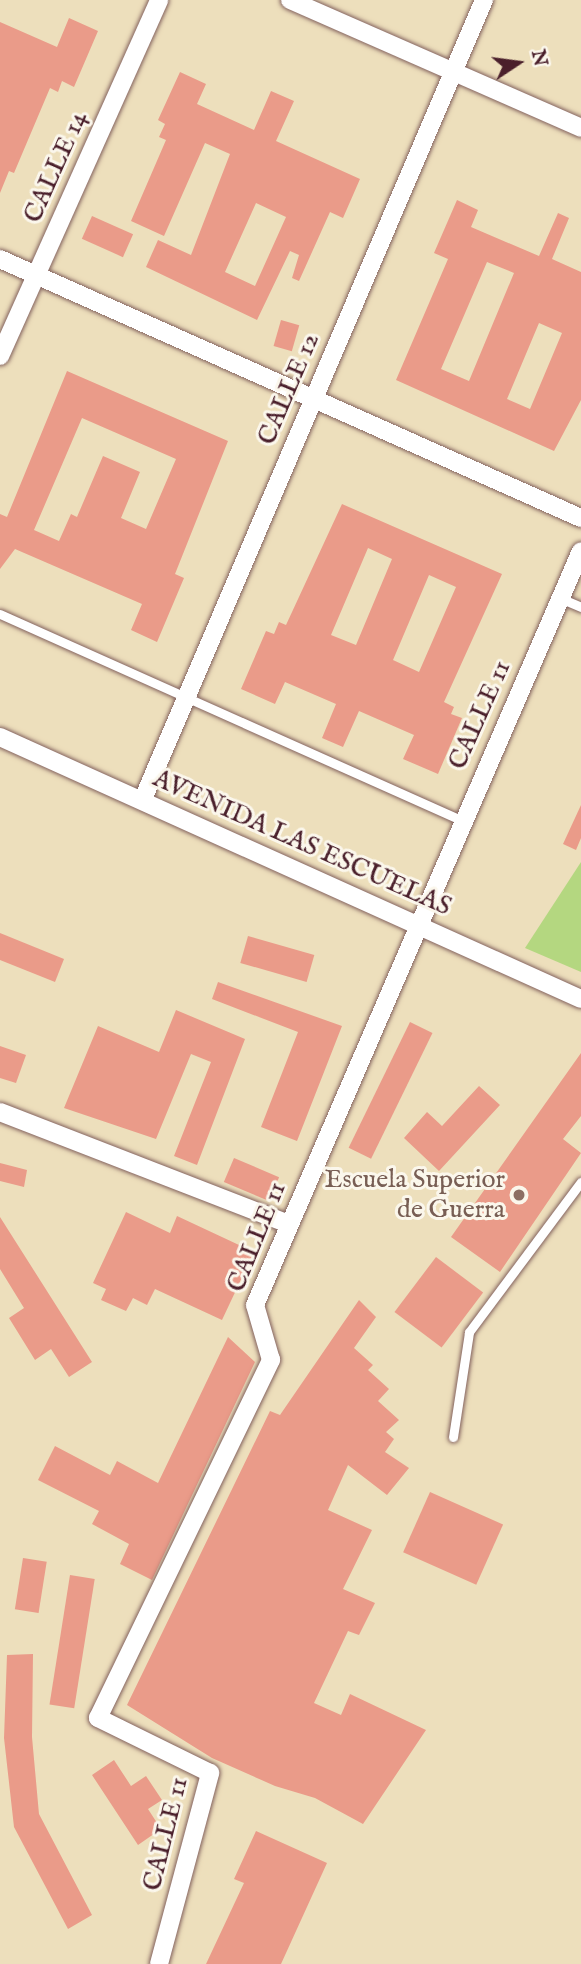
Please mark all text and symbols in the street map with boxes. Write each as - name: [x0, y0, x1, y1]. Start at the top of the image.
- north arrow: [483, 28, 553, 98]
- text: N: [525, 48, 552, 69]
- street label: CALLE 14: [18, 106, 94, 228]
- street label: CALLE 12: [251, 328, 327, 450]
- street label: CALLE 11: [442, 656, 518, 774]
- street label: AVENIDA LAS ESCUELAS: [148, 763, 456, 923]
- place label: Escuela Superior de Guerra: [325, 1164, 505, 1226]
- street label: CALLE 11: [221, 1177, 293, 1297]
- marker: Escuela Superior de Guerra: [511, 1187, 527, 1203]
- street label: CALLE 11: [137, 1774, 195, 1894]

